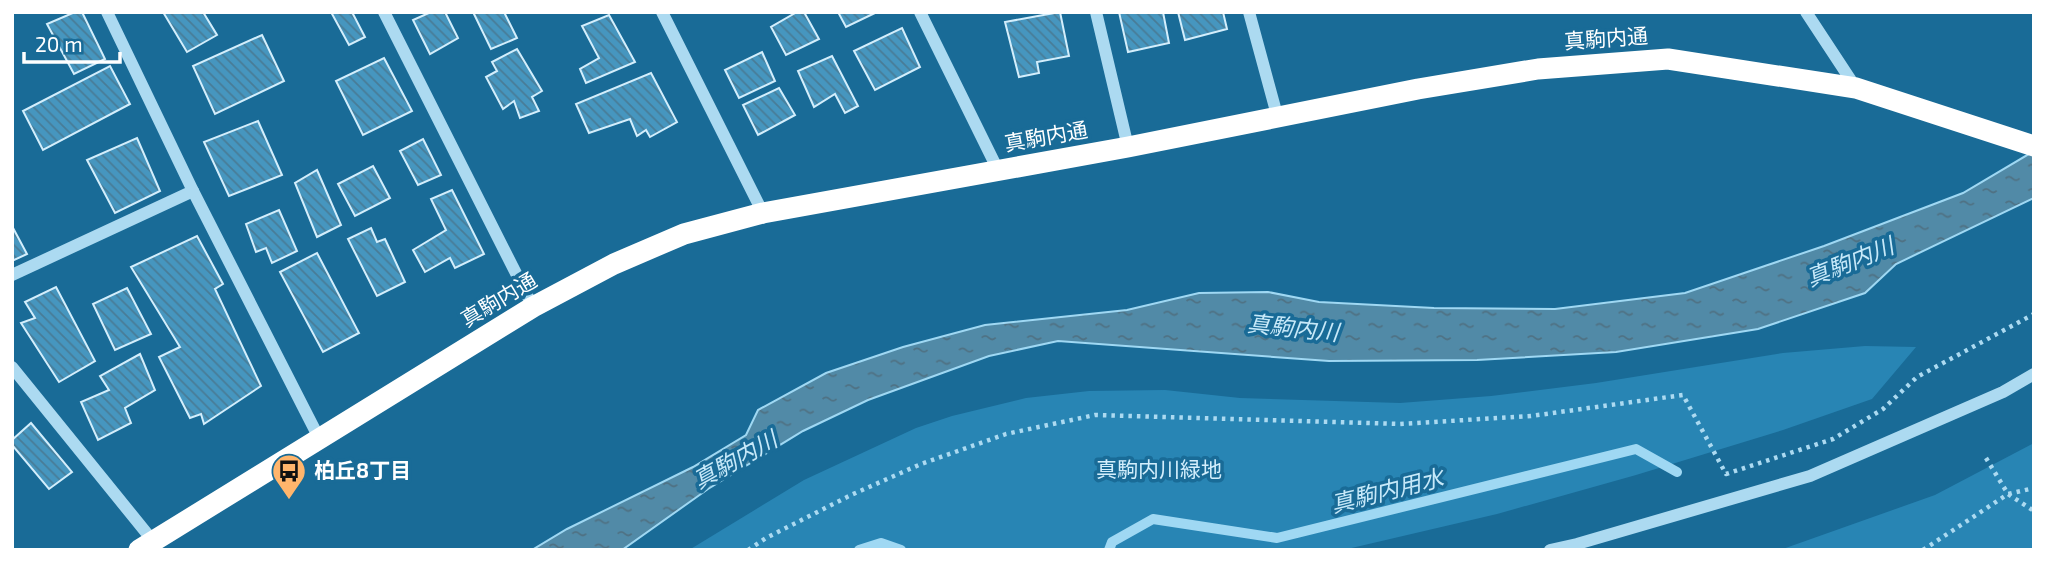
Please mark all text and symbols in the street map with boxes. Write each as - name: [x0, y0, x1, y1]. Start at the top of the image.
- scale bar: [24, 21, 121, 65]
- street label: 真駒内通: [1563, 22, 1649, 53]
- text: 20 m: [35, 31, 83, 56]
- street label: 真駒内通: [1002, 116, 1089, 155]
- water label: 真駒内川: [1802, 230, 1900, 291]
- street label: 真駒内通: [456, 266, 541, 331]
- water label: 真駒内川: [1246, 308, 1343, 346]
- water label: 真駒内川: [687, 423, 784, 494]
- bus stop icon: 柏丘8丁目: [270, 452, 308, 501]
- park label: 真駒内川緑地: [1096, 456, 1222, 481]
- place label: 柏丘8丁目: [314, 457, 411, 482]
- water label: 真駒内用水: [1328, 462, 1449, 518]

